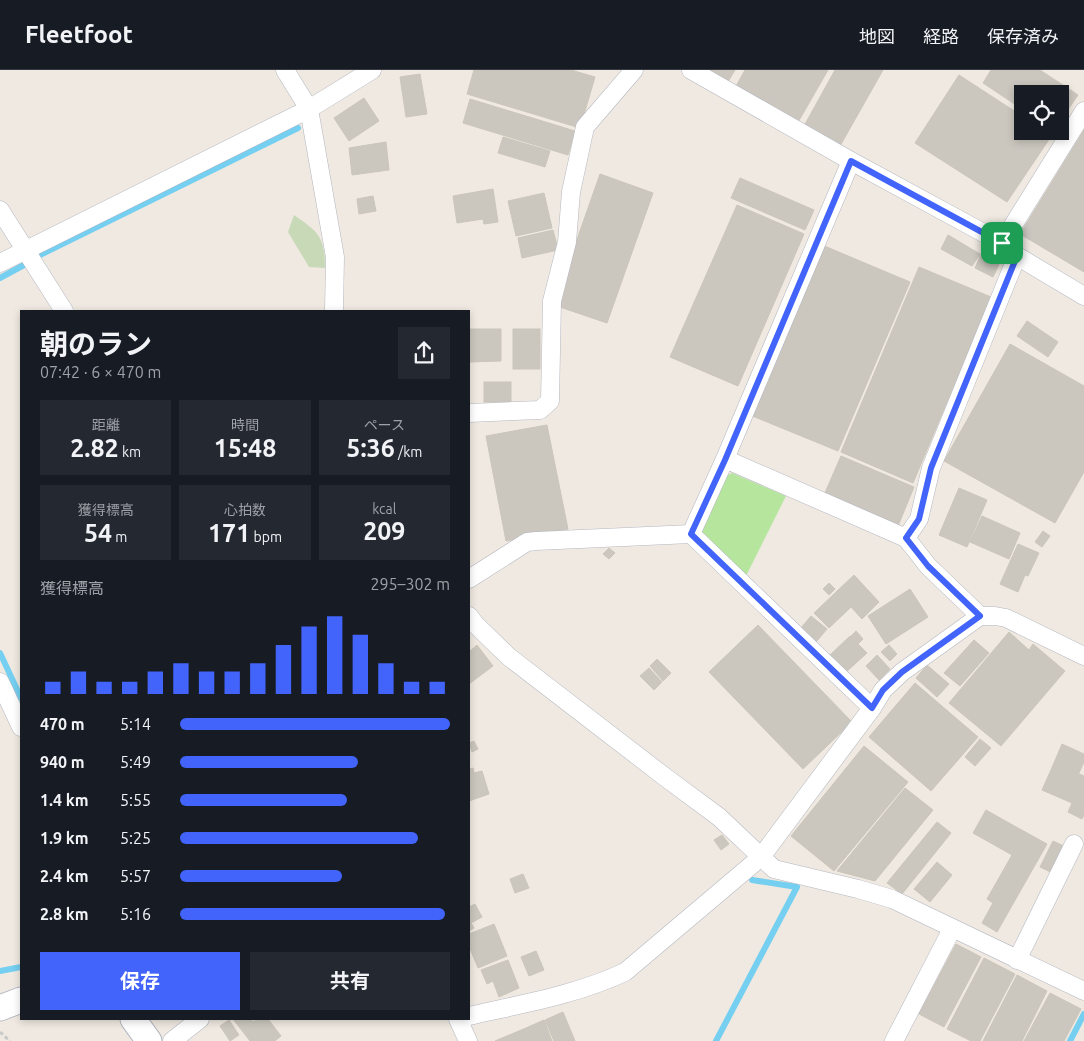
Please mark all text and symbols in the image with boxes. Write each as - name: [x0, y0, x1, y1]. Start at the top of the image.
- text: Fleetfoot: [25, 21, 133, 48]
- text: 地図: [859, 26, 895, 46]
- text: 経路: [923, 26, 959, 46]
- text: 保存済み: [987, 26, 1059, 46]
- map controls: [1014, 85, 1069, 140]
- button: locate: [1014, 85, 1069, 140]
- pin: [981, 222, 1023, 264]
- icon: arrive: [988, 229, 1016, 257]
- button: share: [398, 327, 450, 379]
- text: 朝のラン: [40, 328, 152, 359]
- text: 07:42 · 6 × 470 m: [40, 363, 161, 381]
- text: 距離: [92, 417, 120, 433]
- text: 時間: [231, 417, 259, 433]
- text: ペース: [364, 417, 405, 433]
- text: 2.82: [70, 434, 119, 462]
- text: 15:48: [214, 434, 276, 462]
- text: 5:36: [346, 434, 395, 462]
- text: km: [119, 444, 141, 460]
- text: /km: [395, 444, 422, 460]
- text: kcal: [372, 501, 396, 517]
- text: 獲得標高: [78, 502, 134, 518]
- text: 心拍数: [224, 502, 266, 518]
- text: 209: [363, 517, 405, 545]
- text: 54: [84, 519, 112, 547]
- text: 171: [208, 519, 250, 547]
- text: m: [112, 529, 127, 545]
- text: bpm: [250, 529, 282, 545]
- text: 295–302 m: [370, 575, 450, 593]
- text: 獲得標高: [40, 579, 104, 597]
- text: 470 m: [40, 715, 85, 733]
- text: 5:14: [120, 715, 151, 733]
- text: 940 m: [40, 753, 85, 771]
- text: 5:49: [120, 753, 151, 771]
- text: 1.4 km: [40, 791, 89, 809]
- text: 5:55: [120, 791, 151, 809]
- text: 1.9 km: [40, 829, 89, 847]
- text: 5:25: [120, 829, 151, 847]
- text: 2.4 km: [40, 867, 89, 885]
- text: 5:57: [120, 867, 151, 885]
- text: 2.8 km: [40, 905, 89, 923]
- text: 5:16: [120, 905, 151, 923]
- button: 保存: [40, 952, 240, 1010]
- button: 共有: [250, 952, 450, 1010]

